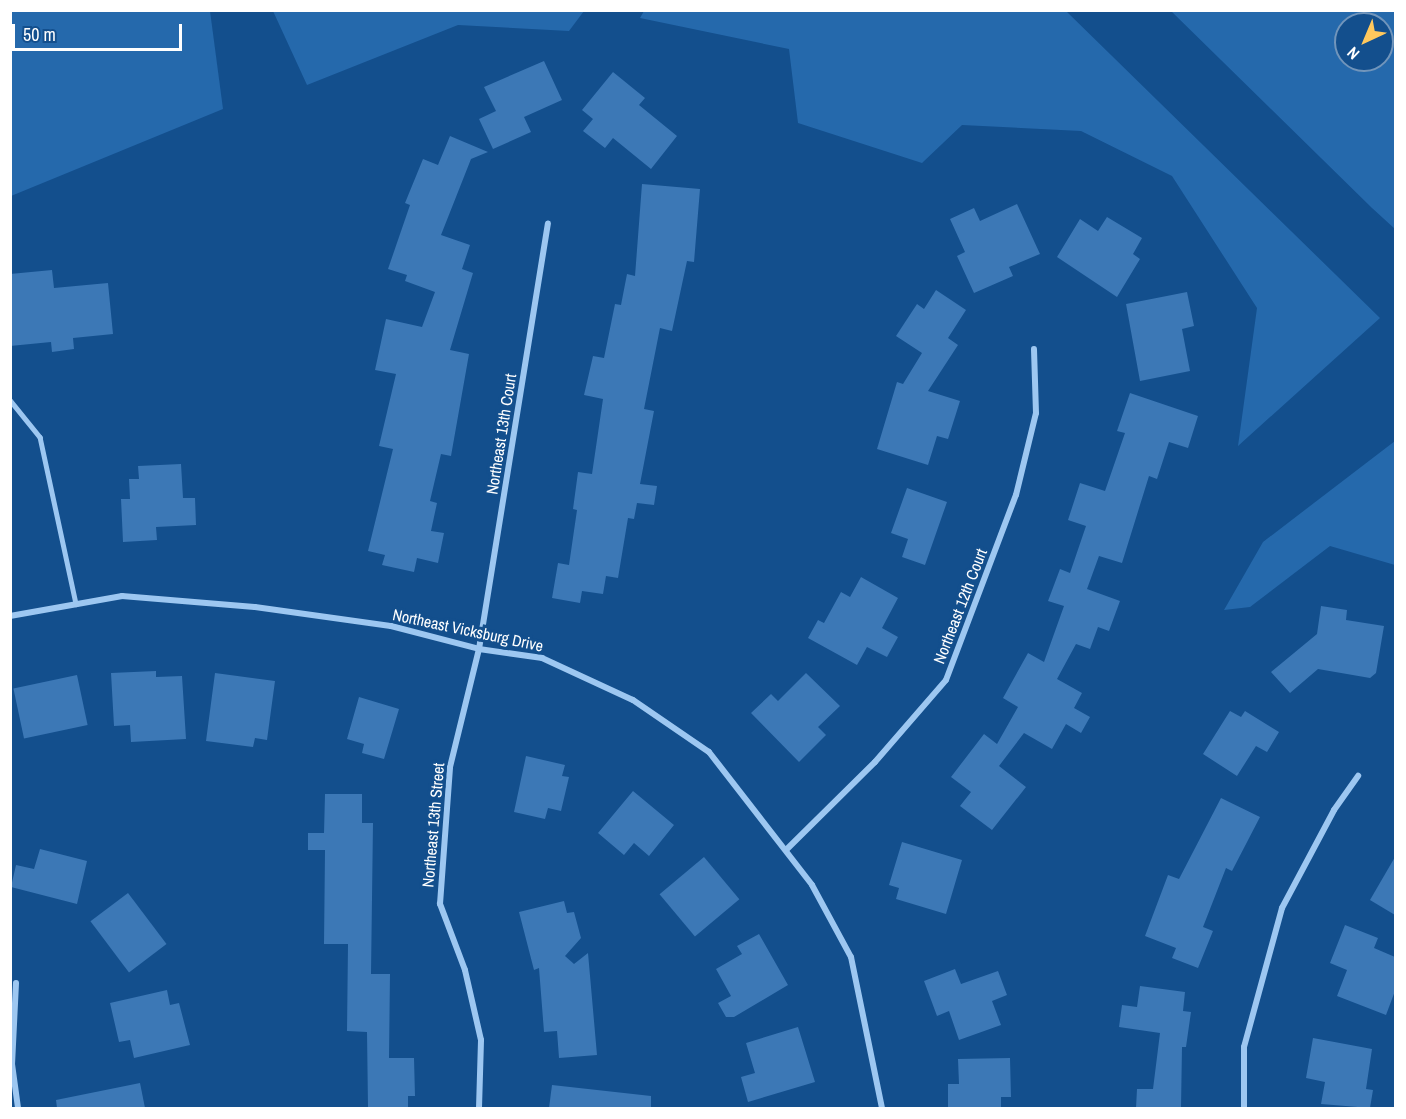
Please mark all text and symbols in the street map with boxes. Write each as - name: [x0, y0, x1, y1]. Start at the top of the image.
- scale bar: [15, 12, 184, 50]
- north arrow: [1334, 12, 1394, 72]
- text: 50 m: [23, 22, 56, 47]
- text: N: [1342, 42, 1364, 65]
- street label: Northeast 13th Court: [482, 372, 520, 496]
- street label: Northeast 12th Court: [929, 546, 991, 666]
- street label: Northeast Vicksburg Drive: [391, 605, 545, 655]
- street label: Northeast 13th Street: [418, 762, 448, 888]

